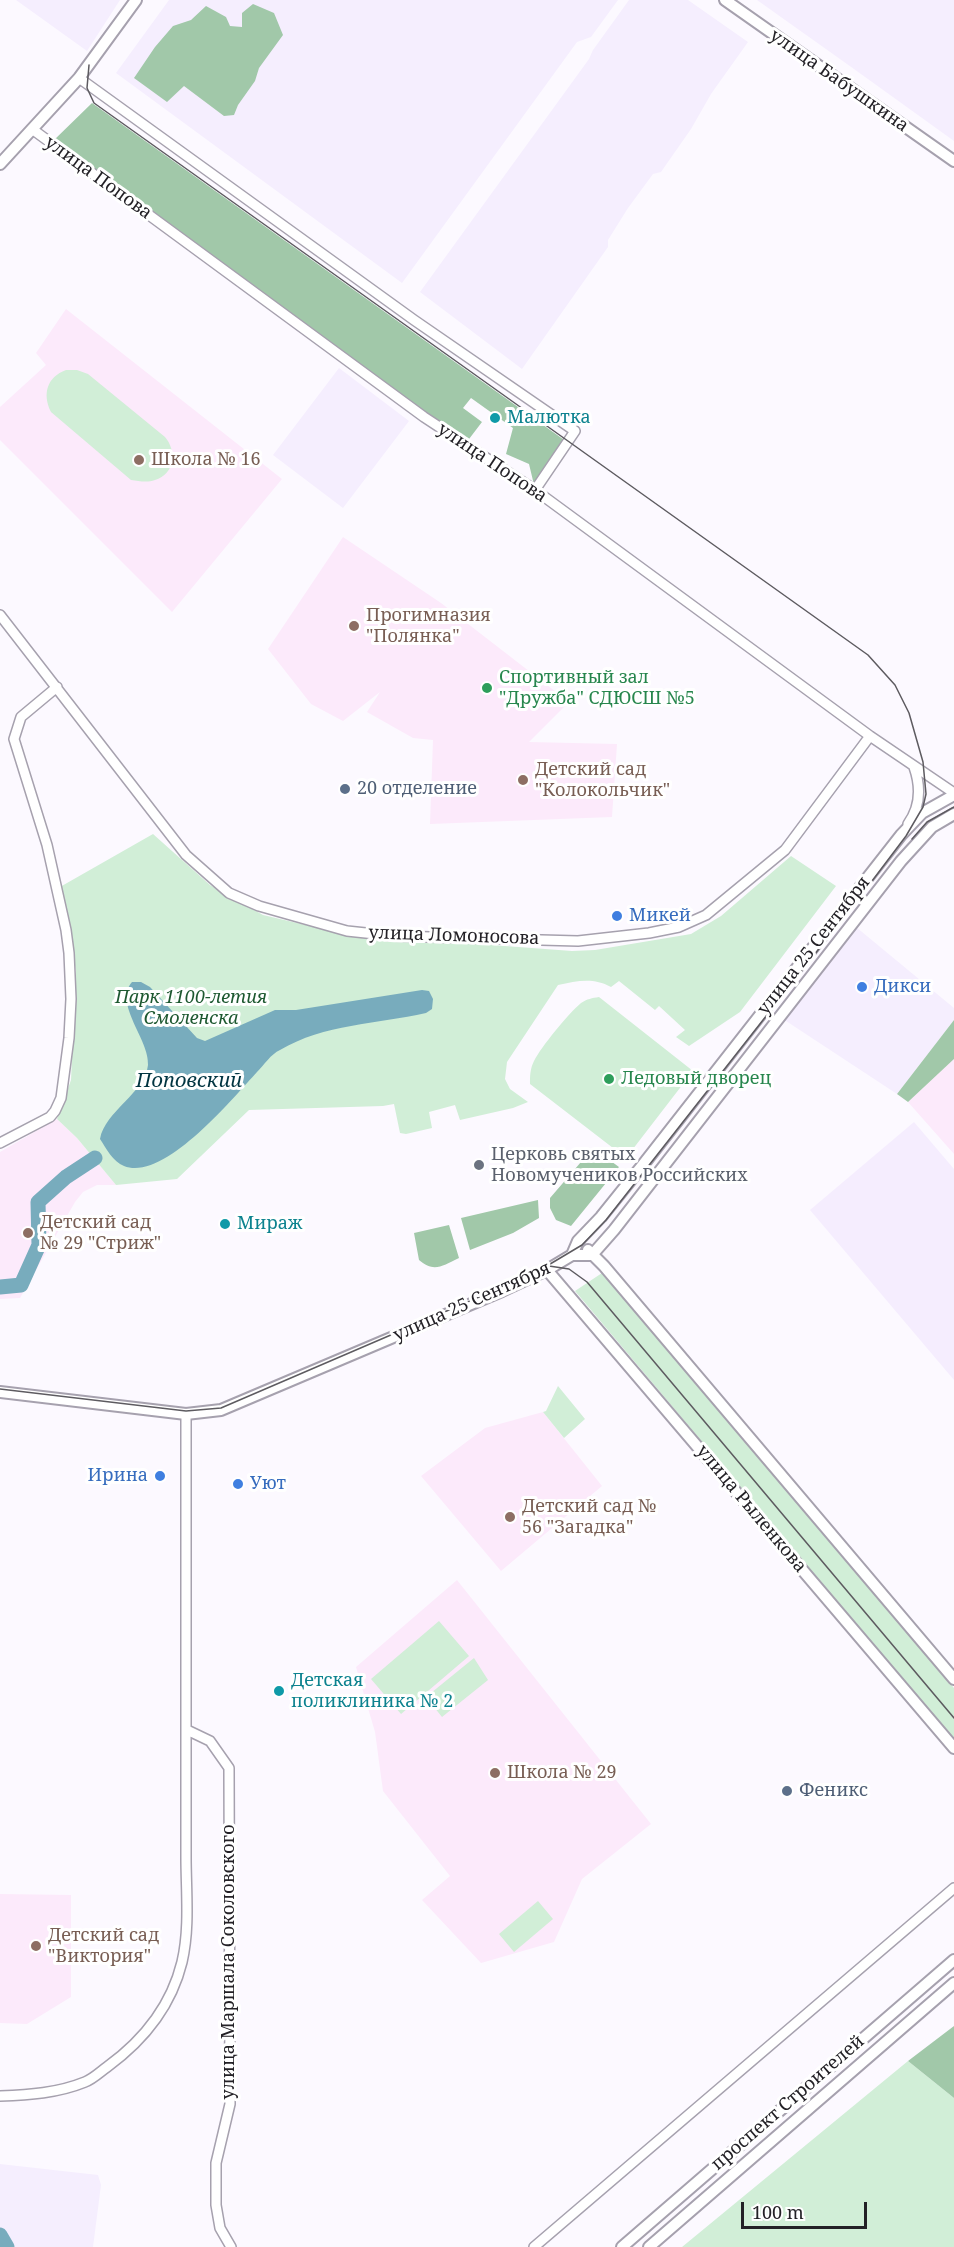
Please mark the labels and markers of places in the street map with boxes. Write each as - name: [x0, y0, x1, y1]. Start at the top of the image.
- place label: Малютка: [507, 407, 591, 429]
- marker: Малютка: [488, 411, 502, 425]
- place label: Школа № 16: [151, 449, 261, 471]
- marker: Школа № 16: [132, 453, 146, 467]
- place label: Прогимназия "Полянка": [366, 605, 491, 648]
- marker: Прогимназия "Полянка": [347, 619, 361, 633]
- place label: Спортивный зал "Дружба" СДЮСШ №5: [499, 667, 695, 710]
- marker: Спортивный зал "Дружба" СДЮСШ №5: [480, 681, 494, 695]
- place label: Детский сад "Колокольчик": [535, 759, 670, 802]
- marker: Детский сад "Колокольчик": [516, 773, 530, 787]
- place label: 20 отделение: [357, 778, 477, 800]
- marker: 20 отделение: [338, 782, 352, 796]
- place label: Микей: [629, 905, 691, 927]
- marker: Микей: [610, 909, 624, 923]
- place label: Дикси: [874, 976, 931, 998]
- marker: Дикси: [855, 980, 869, 994]
- place label: Ледовый дворец: [621, 1068, 771, 1090]
- marker: Ледовый дворец: [602, 1072, 616, 1086]
- place label: Церковь святых Новомучеников Российских: [491, 1144, 748, 1186]
- marker: Церковь святых Новомучеников Российских: [472, 1158, 486, 1172]
- place label: Детский сад № 29 "Стриж": [40, 1212, 161, 1254]
- place label: Мираж: [237, 1213, 302, 1235]
- marker: Мираж: [218, 1217, 232, 1231]
- marker: Детский сад № 29 "Стриж": [21, 1226, 35, 1240]
- place label: Ирина: [88, 1465, 148, 1487]
- marker: Ирина: [153, 1469, 167, 1483]
- place label: Уют: [250, 1473, 286, 1495]
- marker: Уют: [231, 1477, 245, 1491]
- place label: Детский сад № 56 "Загадка": [522, 1496, 656, 1538]
- marker: Детский сад № 56 "Загадка": [503, 1510, 517, 1524]
- place label: Детская поликлиника № 2: [291, 1670, 453, 1712]
- marker: Детская поликлиника № 2: [272, 1684, 286, 1698]
- place label: Школа № 29: [507, 1762, 617, 1784]
- marker: Школа № 29: [488, 1766, 502, 1780]
- place label: Феникс: [799, 1780, 868, 1802]
- marker: Феникс: [780, 1784, 794, 1798]
- place label: Детский сад "Виктория": [48, 1925, 159, 1968]
- marker: Детский сад "Виктория": [29, 1939, 43, 1953]

